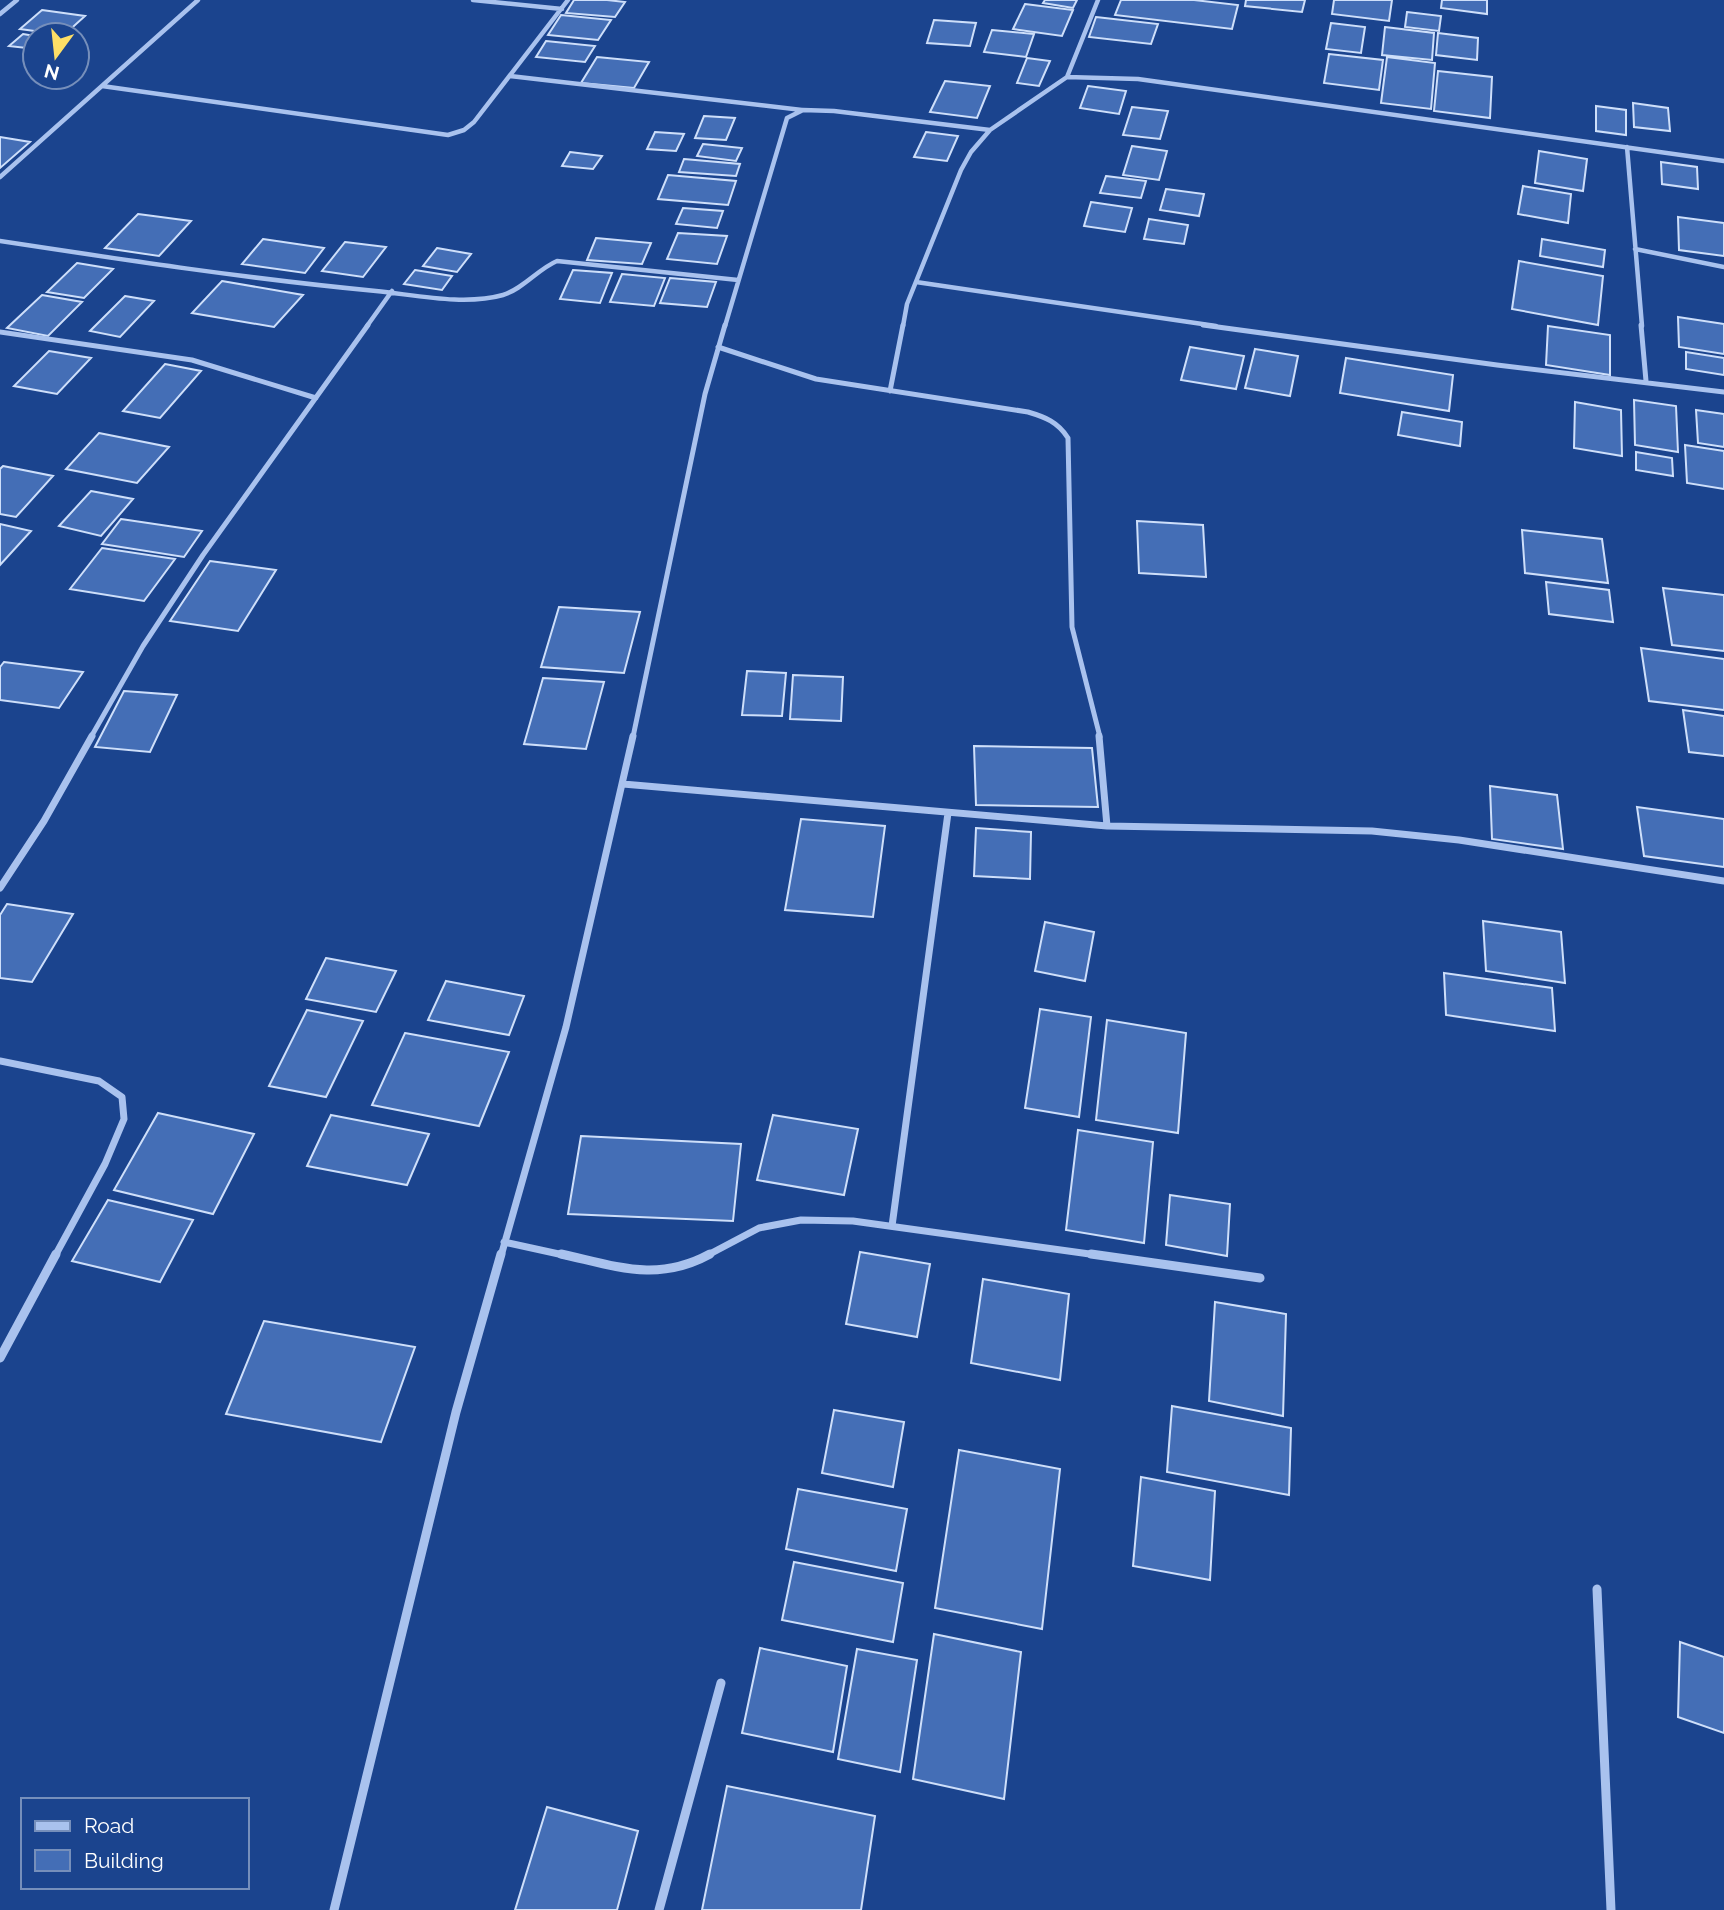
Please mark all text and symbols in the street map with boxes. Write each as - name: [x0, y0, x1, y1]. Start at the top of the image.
- north arrow: [21, 21, 91, 91]
- text: N: [42, 60, 61, 85]
- legend: [21, 1798, 248, 1889]
- text: Road: [84, 1813, 134, 1838]
- text: Building: [84, 1848, 164, 1873]

